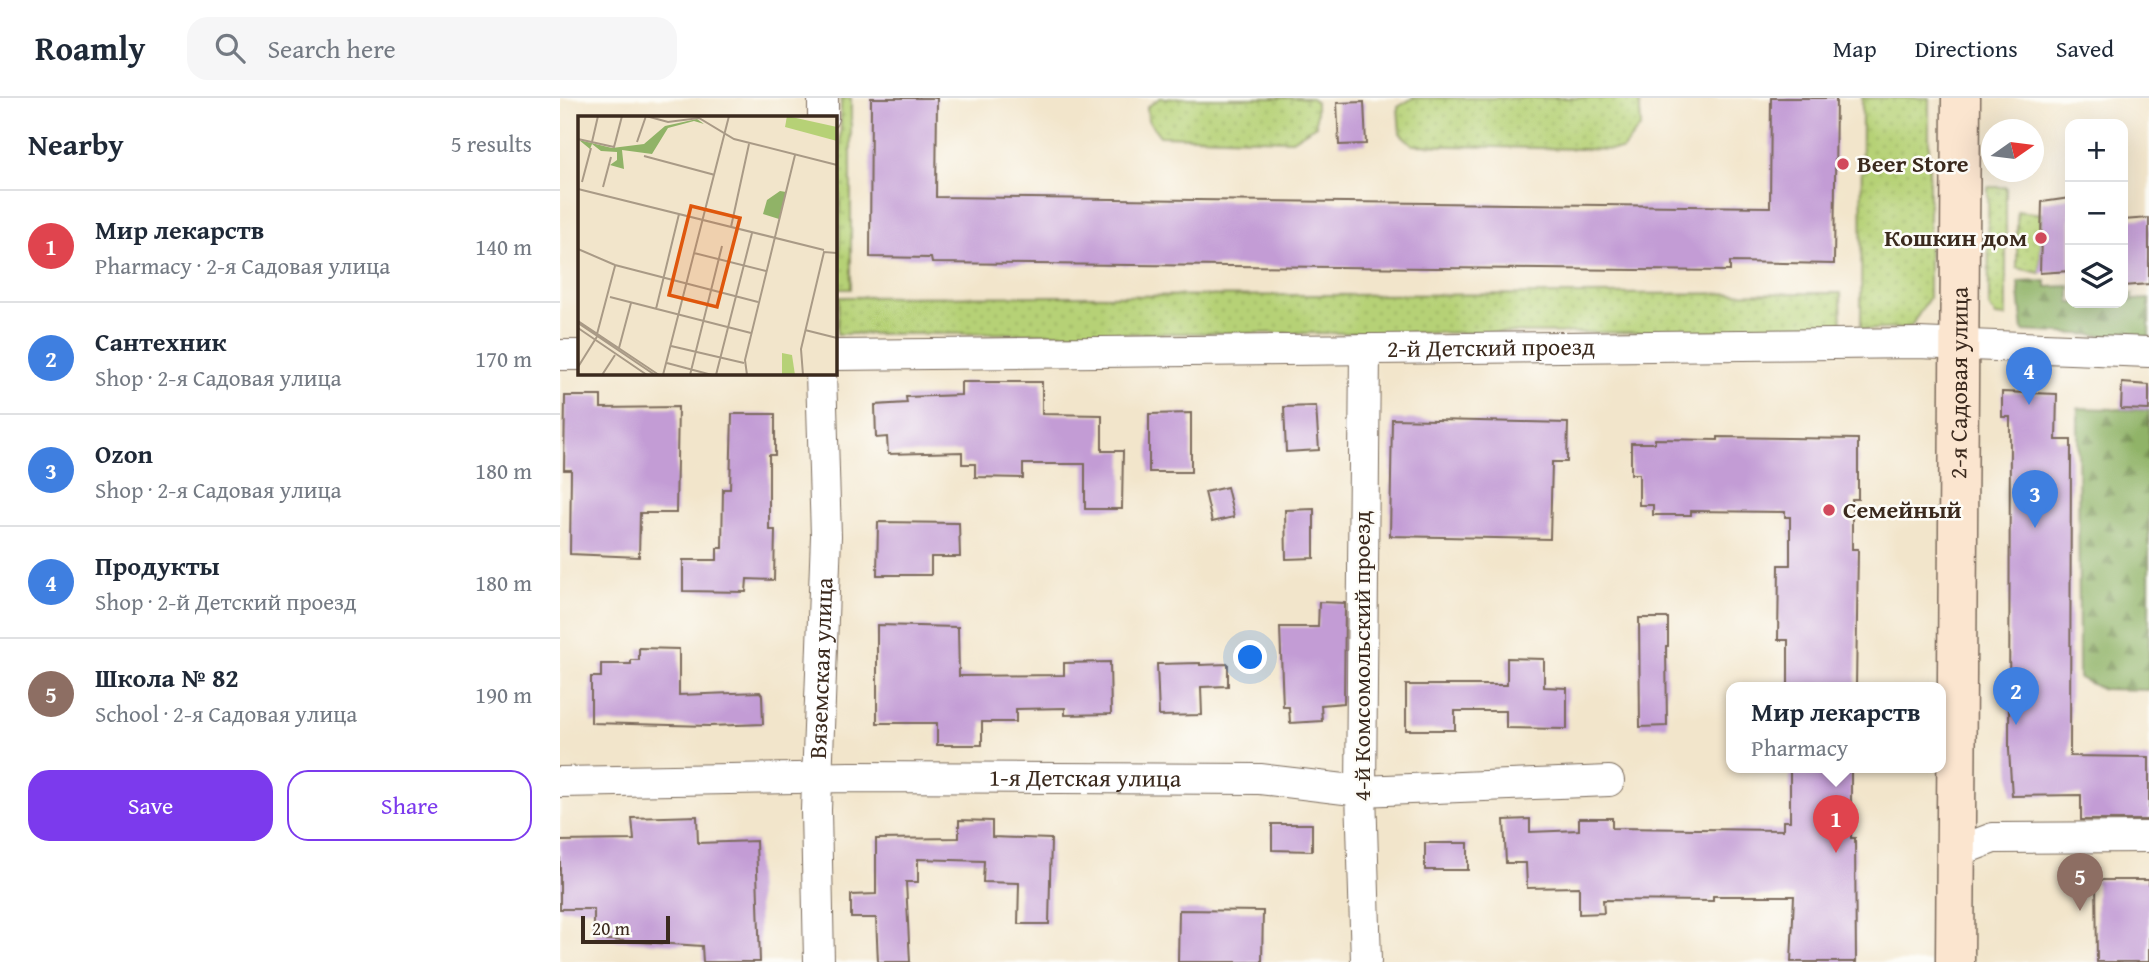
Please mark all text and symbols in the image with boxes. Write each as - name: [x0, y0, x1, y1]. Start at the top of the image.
- search box: [187, 17, 677, 80]
- text: Roamly: [35, 24, 145, 72]
- icon: search: [211, 29, 249, 67]
- text: Search here: [267, 29, 396, 68]
- text: Map: [1833, 31, 1877, 66]
- text: Directions: [1915, 31, 2018, 66]
- text: Saved: [2056, 31, 2114, 66]
- inset map: [578, 116, 836, 374]
- north arrow: [1981, 119, 2044, 182]
- map controls: [2065, 119, 2128, 308]
- button: +: [2065, 119, 2128, 182]
- text: Nearby: [28, 122, 124, 166]
- text: 5 results: [451, 127, 532, 160]
- place label: Beer Store: [1857, 146, 1969, 181]
- marker: Beer Store: [1835, 156, 1851, 172]
- button: −: [2065, 182, 2128, 245]
- text: Мир лекарств: [95, 210, 264, 249]
- place label: Кошкин дом: [1884, 220, 2027, 255]
- text: 1: [45, 230, 57, 263]
- text: 140 m: [475, 230, 532, 263]
- marker: Кошкин дом: [2033, 230, 2049, 246]
- button: layers: [2065, 245, 2128, 308]
- text: Pharmacy · 2-я Садовая улица: [95, 249, 390, 282]
- street label: 2-я Садовая улица: [1940, 286, 1977, 479]
- text: Сантехник: [95, 322, 227, 361]
- street label: 2-й Детский проезд: [1387, 329, 1595, 366]
- text: 2: [45, 342, 57, 375]
- text: 170 m: [475, 342, 532, 375]
- pin: 4: [2006, 347, 2052, 405]
- text: Shop · 2-я Садовая улица: [95, 361, 342, 394]
- text: Ozon: [95, 434, 153, 473]
- text: 3: [45, 454, 57, 487]
- text: 180 m: [475, 454, 532, 487]
- pin: 3: [2012, 470, 2058, 528]
- text: Shop · 2-я Садовая улица: [95, 473, 342, 506]
- place label: Семейный: [1843, 492, 1962, 527]
- marker: Семейный: [1821, 502, 1837, 518]
- street label: 4-й Комсомольский проезд: [1344, 511, 1379, 801]
- text: Продукты: [95, 546, 220, 585]
- text: 4: [45, 566, 57, 599]
- text: 180 m: [475, 566, 532, 599]
- street label: Вяземская улица: [800, 576, 841, 759]
- text: Shop · 2-й Детский проезд: [95, 585, 357, 618]
- your location: [1233, 640, 1267, 674]
- text: Школа № 82: [95, 658, 239, 697]
- pin: 2: [1993, 667, 2039, 725]
- text: 5: [45, 678, 57, 711]
- text: 190 m: [475, 678, 532, 711]
- popup: [1726, 682, 1946, 773]
- text: Мир лекарств: [1751, 692, 1921, 731]
- text: School · 2-я Садовая улица: [95, 697, 357, 730]
- text: Pharmacy: [1751, 731, 1848, 764]
- street label: 1-я Детская улица: [989, 760, 1182, 796]
- button: Save: [28, 770, 273, 841]
- button: Share: [287, 770, 532, 841]
- pin: 1: [1813, 795, 1859, 853]
- pin: 5: [2057, 853, 2103, 911]
- scale bar: [581, 913, 670, 945]
- text: 20 m: [592, 914, 630, 942]

